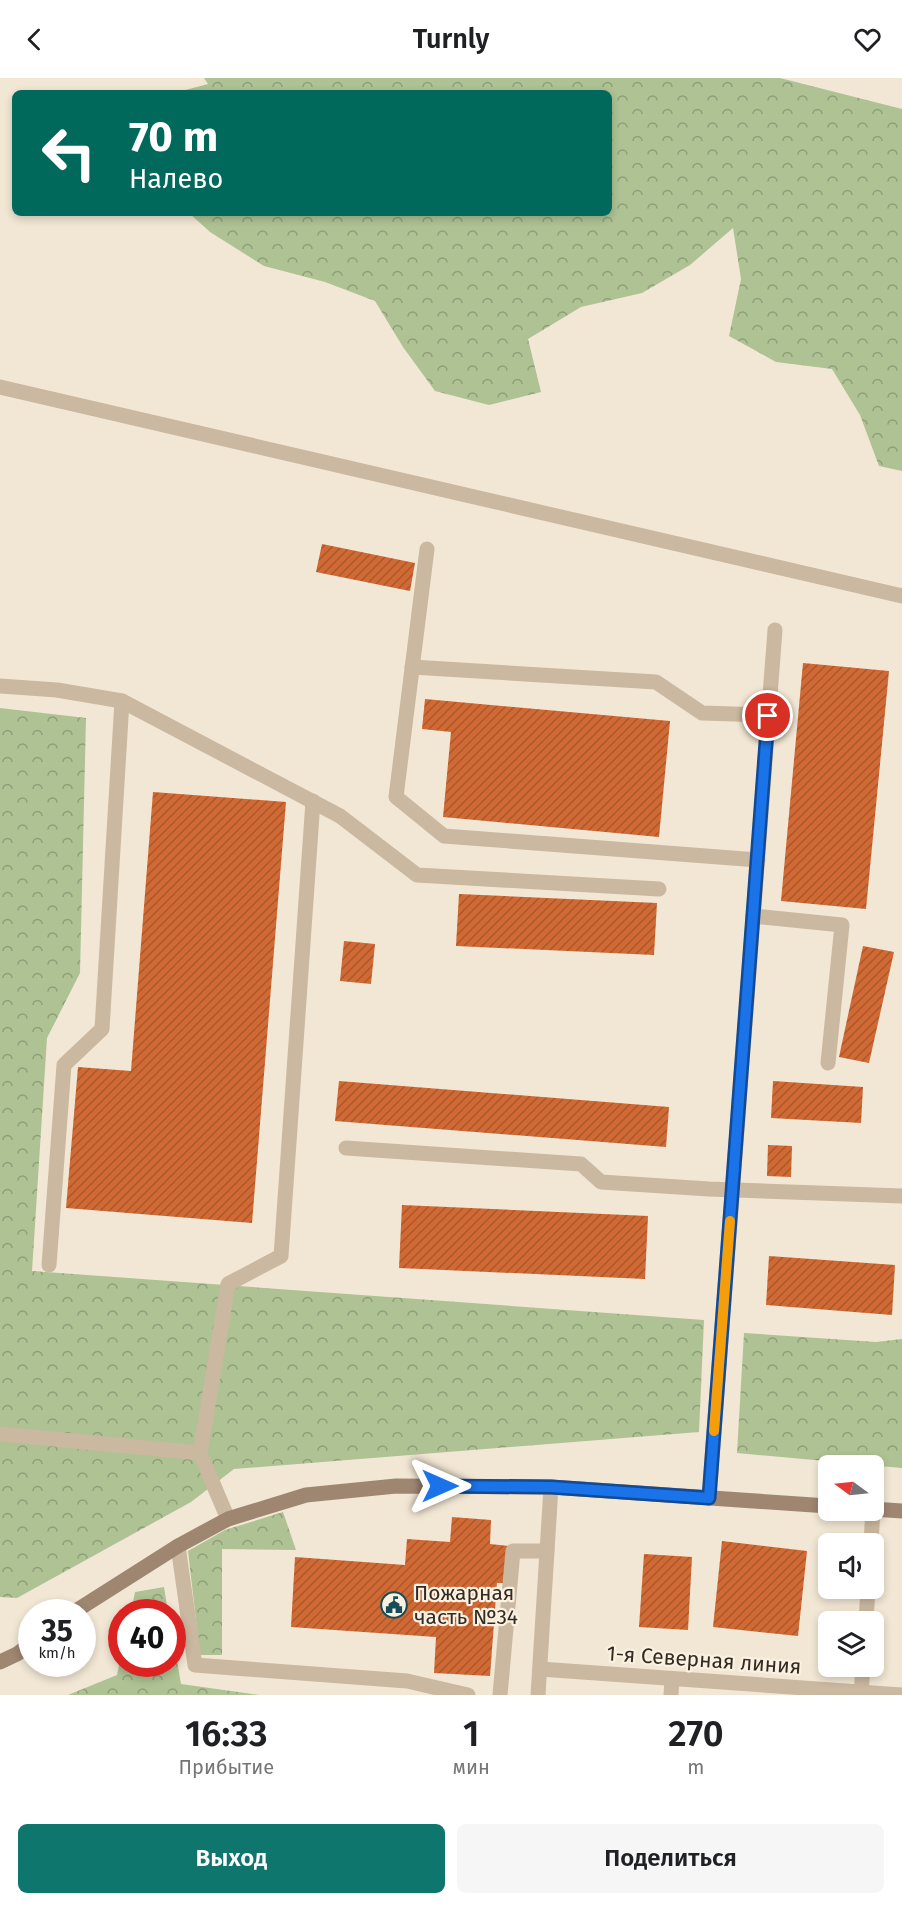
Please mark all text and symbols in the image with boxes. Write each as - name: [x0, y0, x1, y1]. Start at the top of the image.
- icon: back: [18, 23, 51, 56]
- text: Turnly: [413, 23, 489, 55]
- icon: heart: [851, 23, 884, 56]
- text: 70 m: [129, 112, 218, 162]
- icon: left: [30, 114, 108, 192]
- text: Налево: [129, 163, 223, 195]
- pin: [742, 690, 793, 741]
- icon: arrive: [751, 699, 784, 732]
- position arrow: [408, 1454, 472, 1518]
- north arrow: [818, 1455, 884, 1521]
- map controls: [818, 1455, 884, 1677]
- button: sound: [818, 1533, 884, 1599]
- place label: Пожарная часть №34: [414, 1580, 518, 1630]
- public building icon: Пожарная часть №34: [379, 1590, 409, 1620]
- speed limit sign: 40: [108, 1599, 186, 1677]
- button: layers: [818, 1611, 884, 1677]
- text: 35: [41, 1613, 73, 1649]
- street label: 1-я Северная линия: [606, 1640, 802, 1680]
- text: km/h: [38, 1644, 76, 1662]
- text: 16:33: [185, 1712, 268, 1756]
- text: 1: [463, 1712, 479, 1756]
- text: 270: [668, 1712, 724, 1756]
- text: Прибытие: [179, 1755, 274, 1779]
- text: мин: [453, 1755, 490, 1779]
- text: m: [687, 1755, 704, 1779]
- button: Выход: [18, 1824, 445, 1893]
- button: Поделиться: [457, 1824, 884, 1893]

